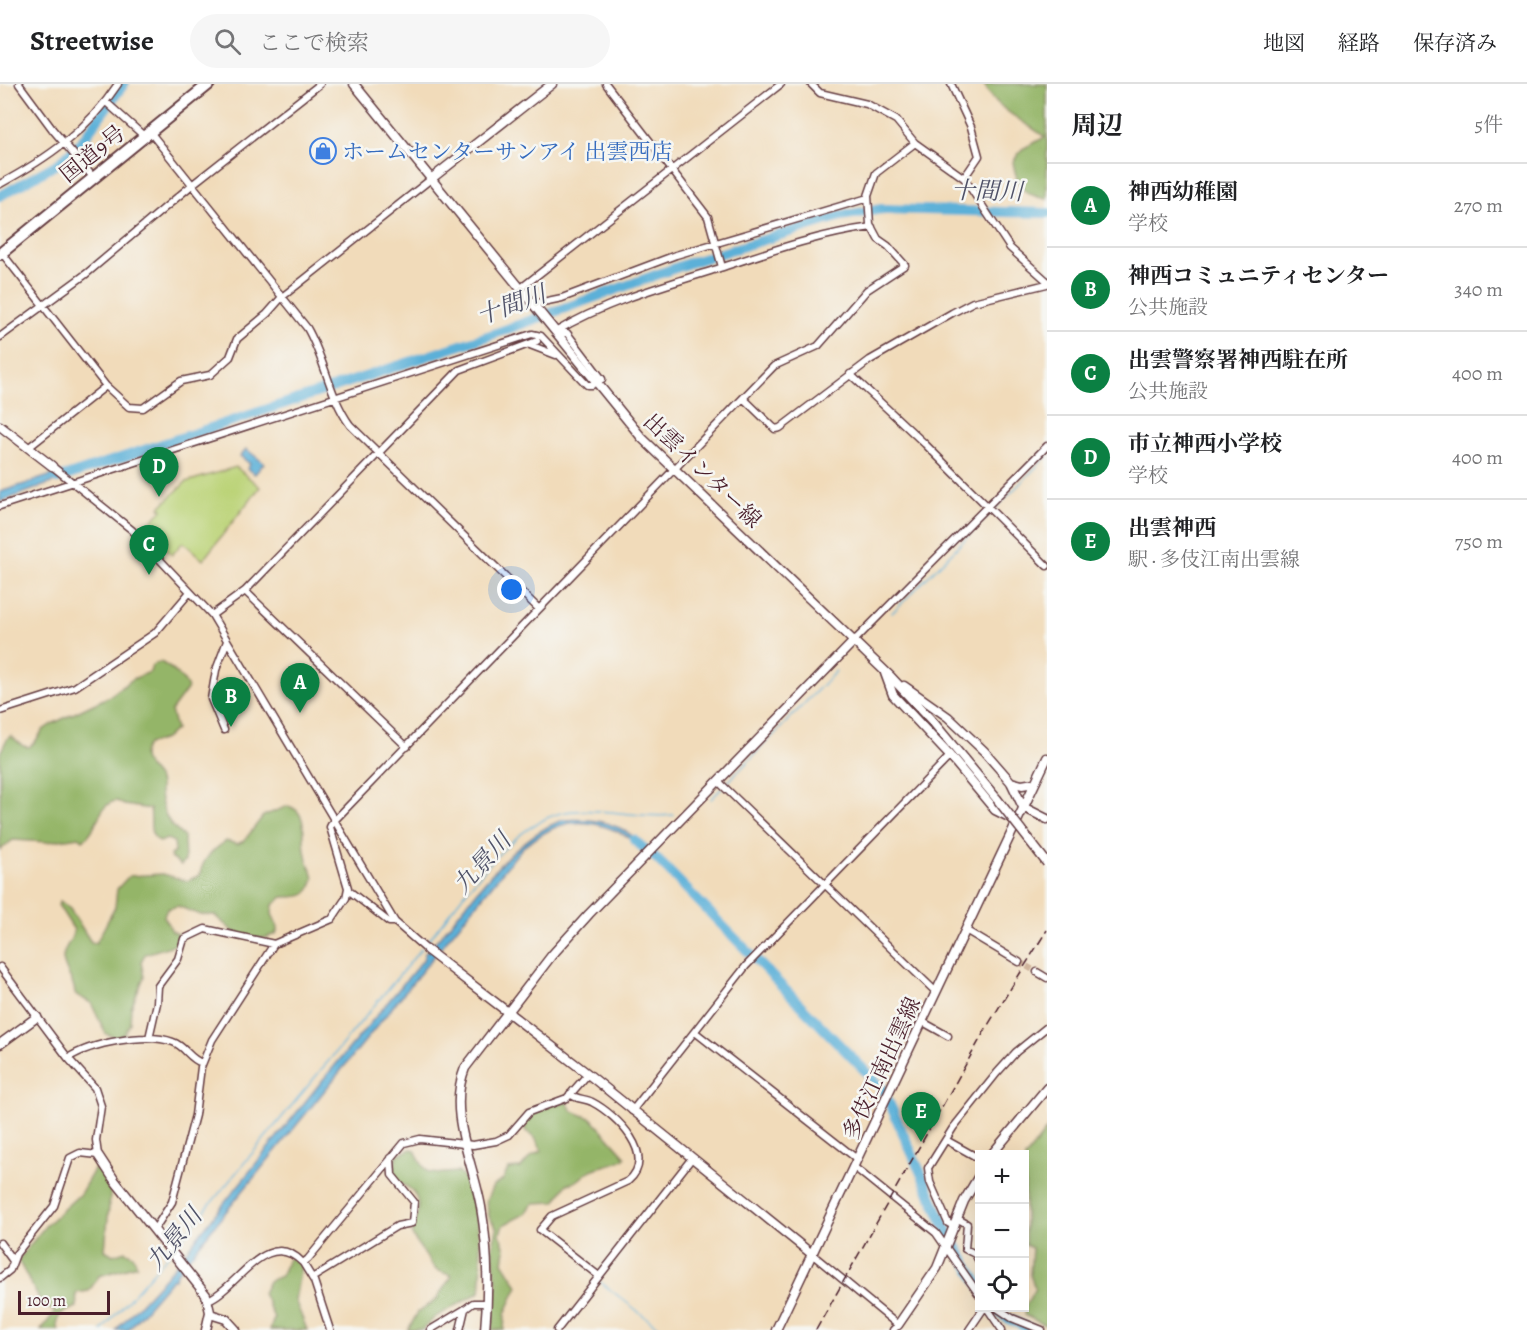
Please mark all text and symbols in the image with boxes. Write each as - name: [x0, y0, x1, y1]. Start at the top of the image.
- search box: [190, 14, 610, 68]
- text: Streetwise: [30, 22, 154, 60]
- icon: search: [211, 25, 244, 58]
- text: ここで検索: [259, 28, 369, 58]
- text: 地図: [1263, 29, 1305, 57]
- text: 経路: [1338, 29, 1380, 57]
- text: 保存済み: [1413, 29, 1497, 57]
- text: 周辺: [1071, 108, 1123, 143]
- text: 5件: [1474, 111, 1503, 138]
- street label: 国道9号: [54, 118, 132, 189]
- shop icon: ホームセンターサンアイ 出雲西店: [308, 136, 338, 166]
- place label: ホームセンターサンアイ 出雲西店: [342, 137, 672, 167]
- water label: 十間川: [951, 174, 1026, 208]
- text: 神西幼稚園: [1128, 177, 1238, 207]
- text: A: [1084, 192, 1097, 219]
- text: 270 m: [1454, 192, 1503, 219]
- text: 学校: [1128, 210, 1168, 237]
- text: 神西コミュニティセンター: [1128, 261, 1389, 291]
- text: B: [1084, 276, 1097, 303]
- text: 340 m: [1454, 276, 1503, 303]
- water label: 十間川: [472, 277, 553, 332]
- text: 公共施設: [1128, 294, 1208, 321]
- text: 出雲警察署神西駐在所: [1128, 345, 1348, 375]
- text: C: [1084, 360, 1097, 387]
- text: 400 m: [1452, 360, 1503, 387]
- text: 公共施設: [1128, 378, 1208, 405]
- street label: 出雲インター線: [637, 407, 768, 535]
- text: 市立神西小学校: [1128, 429, 1282, 459]
- text: D: [1084, 444, 1097, 471]
- text: 400 m: [1452, 444, 1503, 471]
- pin: D: [140, 448, 178, 497]
- text: 学校: [1128, 462, 1168, 489]
- text: 出雲神西: [1128, 513, 1216, 543]
- pin: C: [130, 526, 168, 575]
- text: E: [1085, 528, 1096, 555]
- text: 750 m: [1455, 528, 1503, 555]
- text: 駅 · 多伎江南出雲線: [1128, 546, 1300, 573]
- your location: [497, 575, 526, 604]
- pin: A: [280, 664, 320, 713]
- pin: B: [212, 678, 250, 727]
- water label: 九景川: [446, 823, 520, 900]
- street label: 多伎江南出雲線: [836, 992, 928, 1145]
- pin: E: [902, 1092, 940, 1142]
- map controls: [975, 1150, 1029, 1312]
- button: +: [975, 1150, 1029, 1204]
- water label: 九景川: [139, 1199, 211, 1277]
- button: −: [975, 1204, 1029, 1258]
- button: locate: [975, 1258, 1029, 1312]
- scale bar: [18, 1288, 110, 1316]
- text: 100 m: [27, 1290, 66, 1312]

